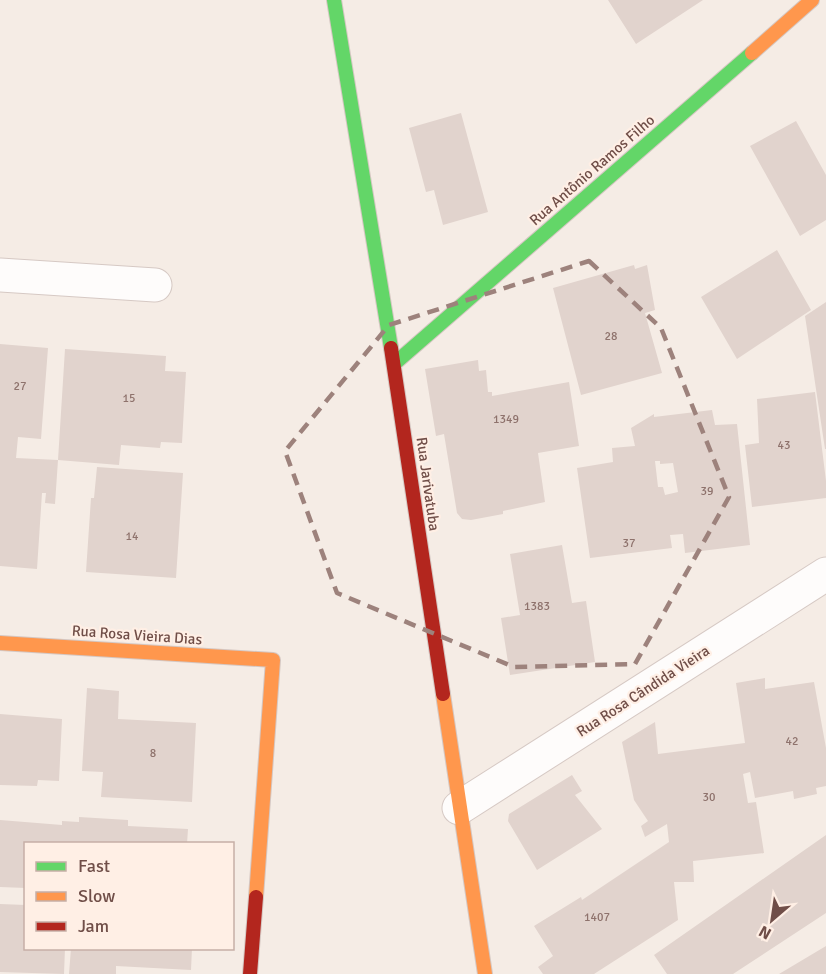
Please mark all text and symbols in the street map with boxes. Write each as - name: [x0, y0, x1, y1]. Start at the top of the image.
- street label: Rua Antônio Ramos Filho: [526, 111, 658, 229]
- house number: 28: [605, 329, 617, 344]
- house number: 27: [14, 379, 26, 394]
- house number: 15: [123, 391, 135, 406]
- house number: 1349: [493, 412, 519, 427]
- street label: Rua Jarivatuba: [413, 436, 443, 532]
- house number: 43: [778, 438, 790, 453]
- house number: 39: [701, 484, 713, 499]
- house number: 14: [126, 529, 139, 544]
- house number: 37: [623, 536, 635, 551]
- house number: 1383: [524, 599, 550, 614]
- street label: Rua Rosa Vieira Dias: [71, 621, 203, 649]
- street label: Rua Rosa Cândida Vieira: [573, 641, 713, 741]
- house number: 42: [786, 734, 798, 749]
- house number: 8: [150, 746, 156, 761]
- house number: 30: [703, 790, 715, 805]
- legend: [24, 842, 234, 950]
- text: Fast: [78, 855, 110, 877]
- text: Slow: [78, 885, 115, 907]
- north arrow: [742, 890, 802, 950]
- house number: 1407: [584, 910, 610, 925]
- text: Jam: [78, 915, 109, 937]
- text: N: [755, 921, 775, 944]

